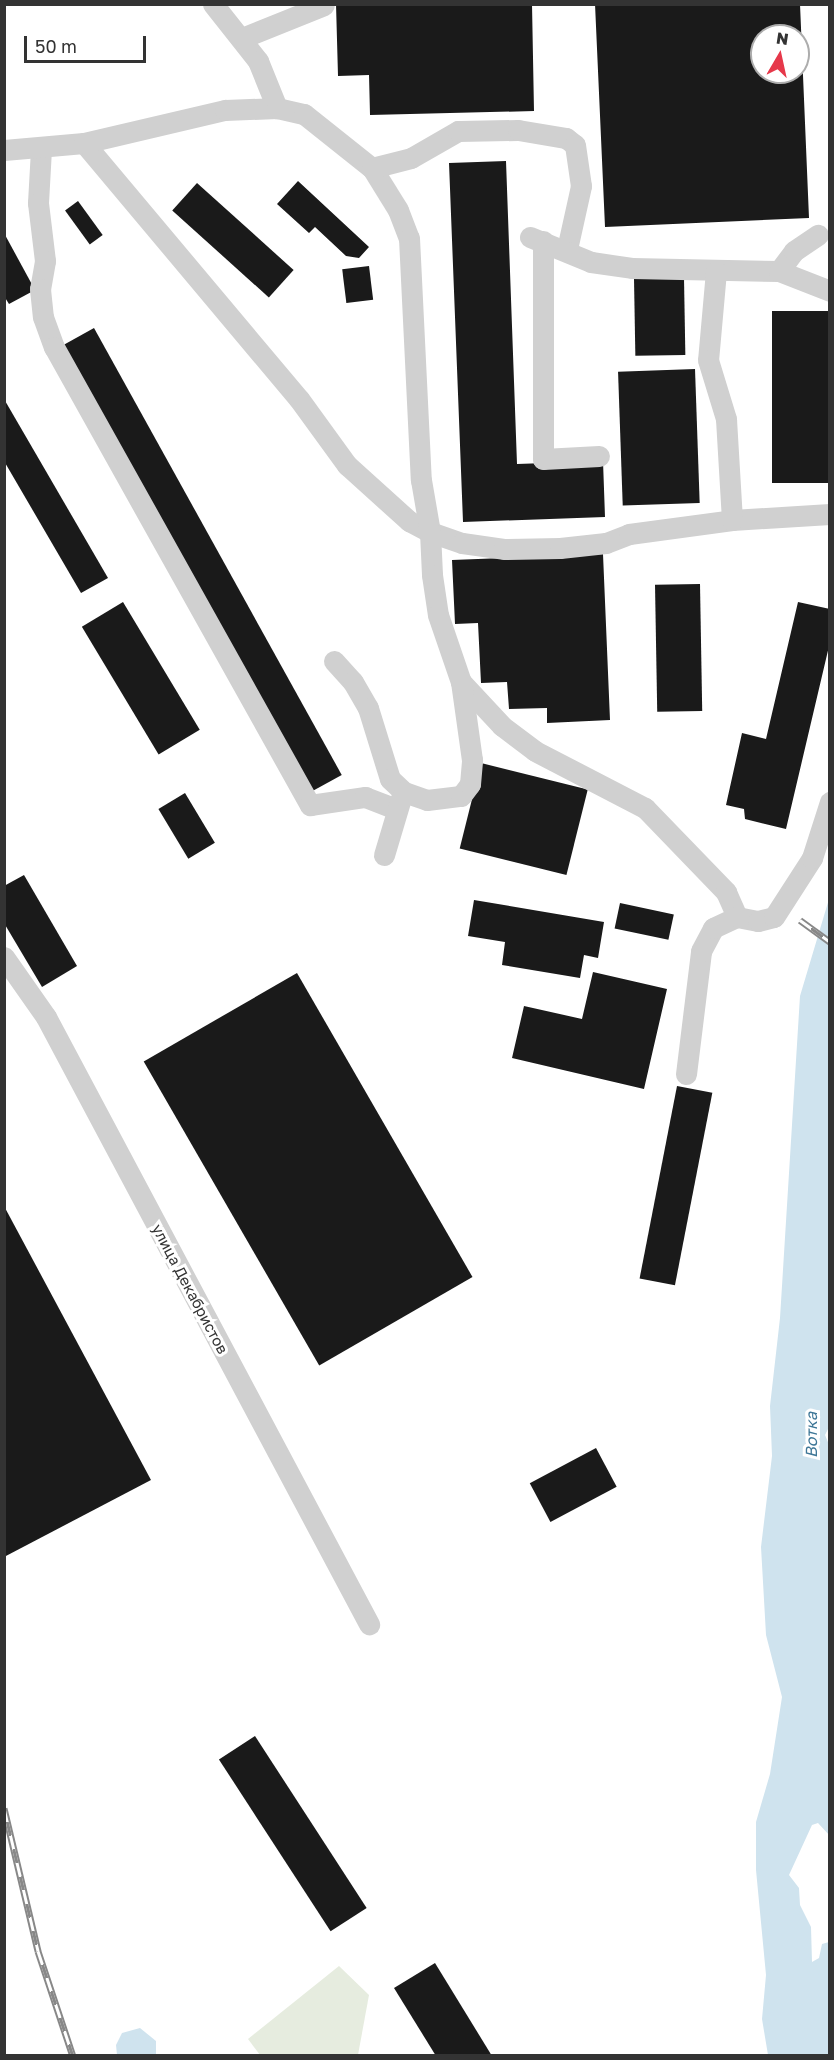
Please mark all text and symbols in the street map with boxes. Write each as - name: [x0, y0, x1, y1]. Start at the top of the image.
- scale bar: [27, 24, 148, 62]
- north arrow: [750, 24, 810, 84]
- text: N: [775, 27, 790, 49]
- text: 50 m: [35, 35, 77, 57]
- street label: улица Декабристов: [148, 1221, 232, 1357]
- water label: Вотка: [801, 1412, 821, 1458]

